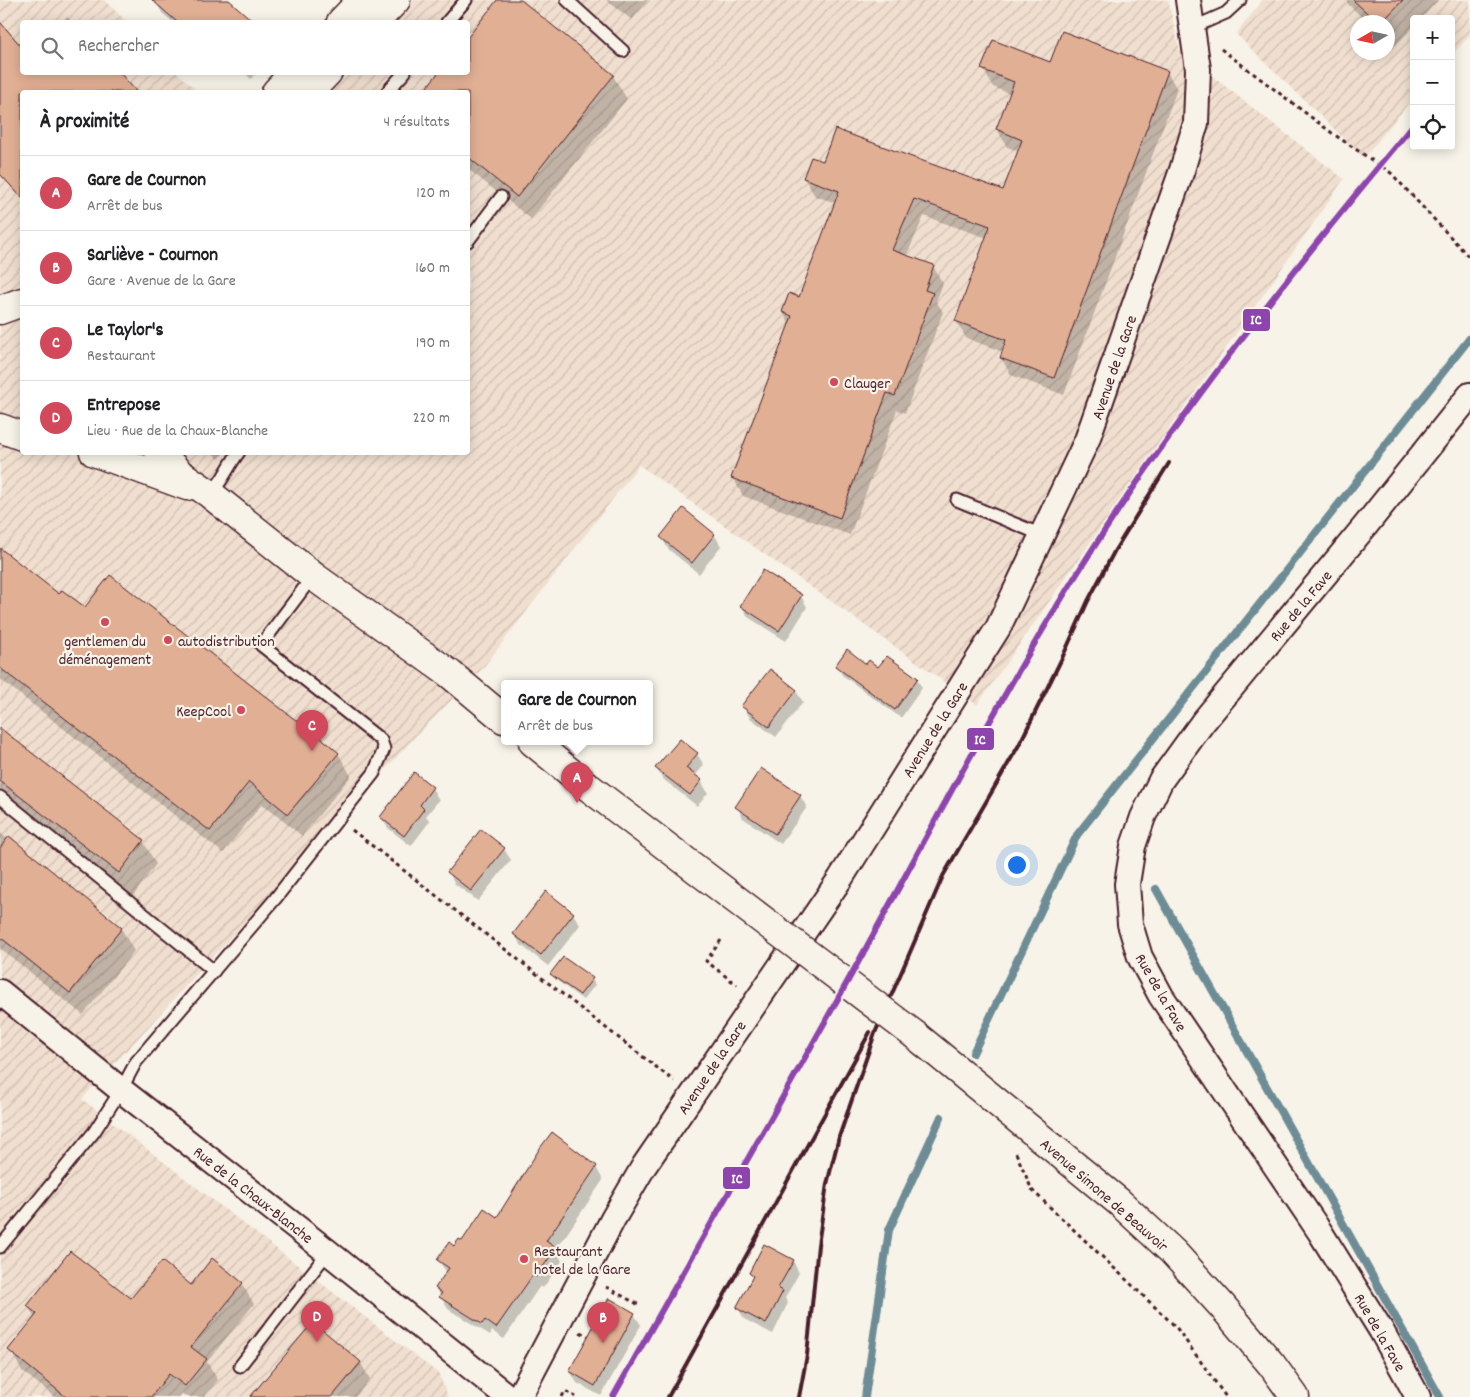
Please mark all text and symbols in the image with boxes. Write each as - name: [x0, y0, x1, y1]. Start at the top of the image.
- north arrow: [1350, 15, 1395, 60]
- map controls: [1410, 15, 1455, 150]
- button: +: [1410, 15, 1455, 60]
- search box: [20, 20, 470, 75]
- icon: search: [38, 34, 66, 62]
- text: Rechercher: [78, 34, 159, 61]
- button: −: [1410, 60, 1455, 105]
- button: locate: [1410, 105, 1455, 150]
- text: À proximité: [40, 108, 129, 138]
- text: 4 résultats: [383, 111, 450, 134]
- text: Gare de Cournon: [87, 168, 206, 195]
- text: A: [52, 182, 60, 205]
- text: 120 m: [416, 182, 450, 205]
- text: Arrêt de bus: [87, 195, 163, 218]
- text: Sarliève - Cournon: [87, 243, 218, 270]
- text: B: [52, 257, 60, 280]
- text: 160 m: [415, 257, 450, 280]
- text: Gare · Avenue de la Gare: [87, 270, 236, 293]
- line badge: IC: [1242, 308, 1271, 332]
- text: IC: [1250, 311, 1262, 331]
- street label: Avenue de la Gare: [1087, 312, 1144, 423]
- text: Le Taylor's: [87, 318, 163, 345]
- text: C: [52, 332, 60, 355]
- text: 190 m: [416, 332, 450, 355]
- text: Restaurant: [87, 345, 156, 368]
- place label: Clauger: [844, 373, 890, 396]
- marker: Clauger: [828, 376, 840, 388]
- text: Entrepose: [87, 393, 160, 420]
- text: D: [52, 407, 60, 430]
- text: 220 m: [413, 407, 450, 430]
- text: Lieu · Rue de la Chaux-Blanche: [87, 420, 268, 443]
- street label: Rue de la Fave: [1265, 566, 1339, 647]
- marker: gentlemen du déménagement: [99, 616, 111, 628]
- place label: gentlemen du déménagement: [59, 631, 151, 672]
- place label: autodistribution: [178, 631, 275, 654]
- marker: autodistribution: [162, 634, 174, 646]
- street label: Avenue de la Gare: [897, 678, 975, 783]
- popup: [501, 680, 653, 745]
- text: Gare de Cournon: [518, 688, 636, 715]
- place label: KeepCool: [176, 701, 231, 724]
- marker: KeepCool: [235, 704, 247, 716]
- pin: C: [296, 710, 328, 751]
- text: Arrêt de bus: [518, 715, 593, 738]
- line badge: IC: [966, 727, 995, 751]
- text: IC: [974, 731, 986, 751]
- pin: A: [561, 762, 593, 803]
- your location: [1004, 852, 1030, 878]
- street label: Rue de la Fave: [1128, 950, 1192, 1037]
- street label: Avenue de la Gare: [673, 1017, 753, 1120]
- street label: Avenue Simone de Beauvoir: [1034, 1134, 1173, 1258]
- street label: Rue de la Chaux-Blanche: [188, 1142, 317, 1250]
- line badge: IC: [722, 1166, 751, 1190]
- text: IC: [731, 1170, 743, 1190]
- place label: Restaurant hotel de la Gare: [534, 1241, 631, 1282]
- marker: Restaurant hotel de la Gare: [518, 1253, 530, 1265]
- street label: Rue de la Fave: [1347, 1290, 1411, 1377]
- pin: D: [301, 1301, 333, 1342]
- pin: B: [587, 1302, 619, 1343]

